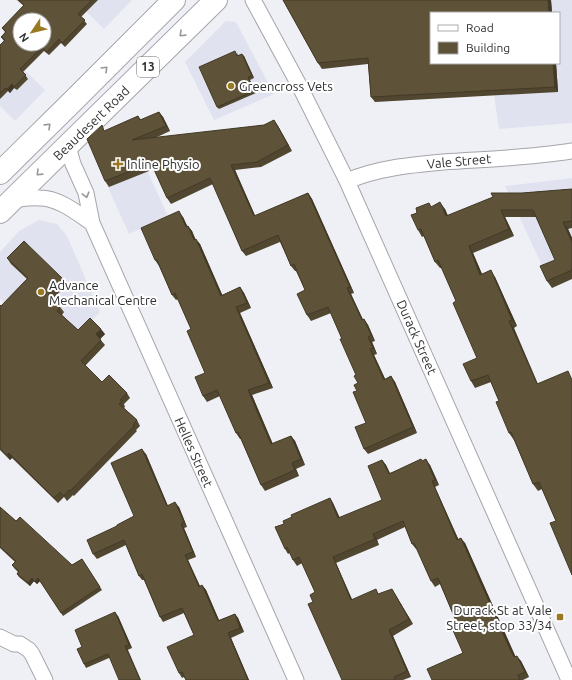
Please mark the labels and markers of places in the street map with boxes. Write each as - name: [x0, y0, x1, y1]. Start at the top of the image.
- place label: Greencross Vets: [239, 79, 333, 93]
- marker: Greencross Vets: [226, 81, 236, 91]
- place label: Inline Physio: [127, 157, 200, 171]
- marker: Inline Physio: [112, 158, 124, 170]
- place label: Advance Mechanical Centre: [49, 278, 157, 307]
- marker: Advance Mechanical Centre: [36, 287, 46, 297]
- place label: Durack St at Vale Street, stop 33/34: [446, 603, 552, 633]
- marker: Durack St at Vale Street, stop 33/34: [555, 612, 565, 622]

